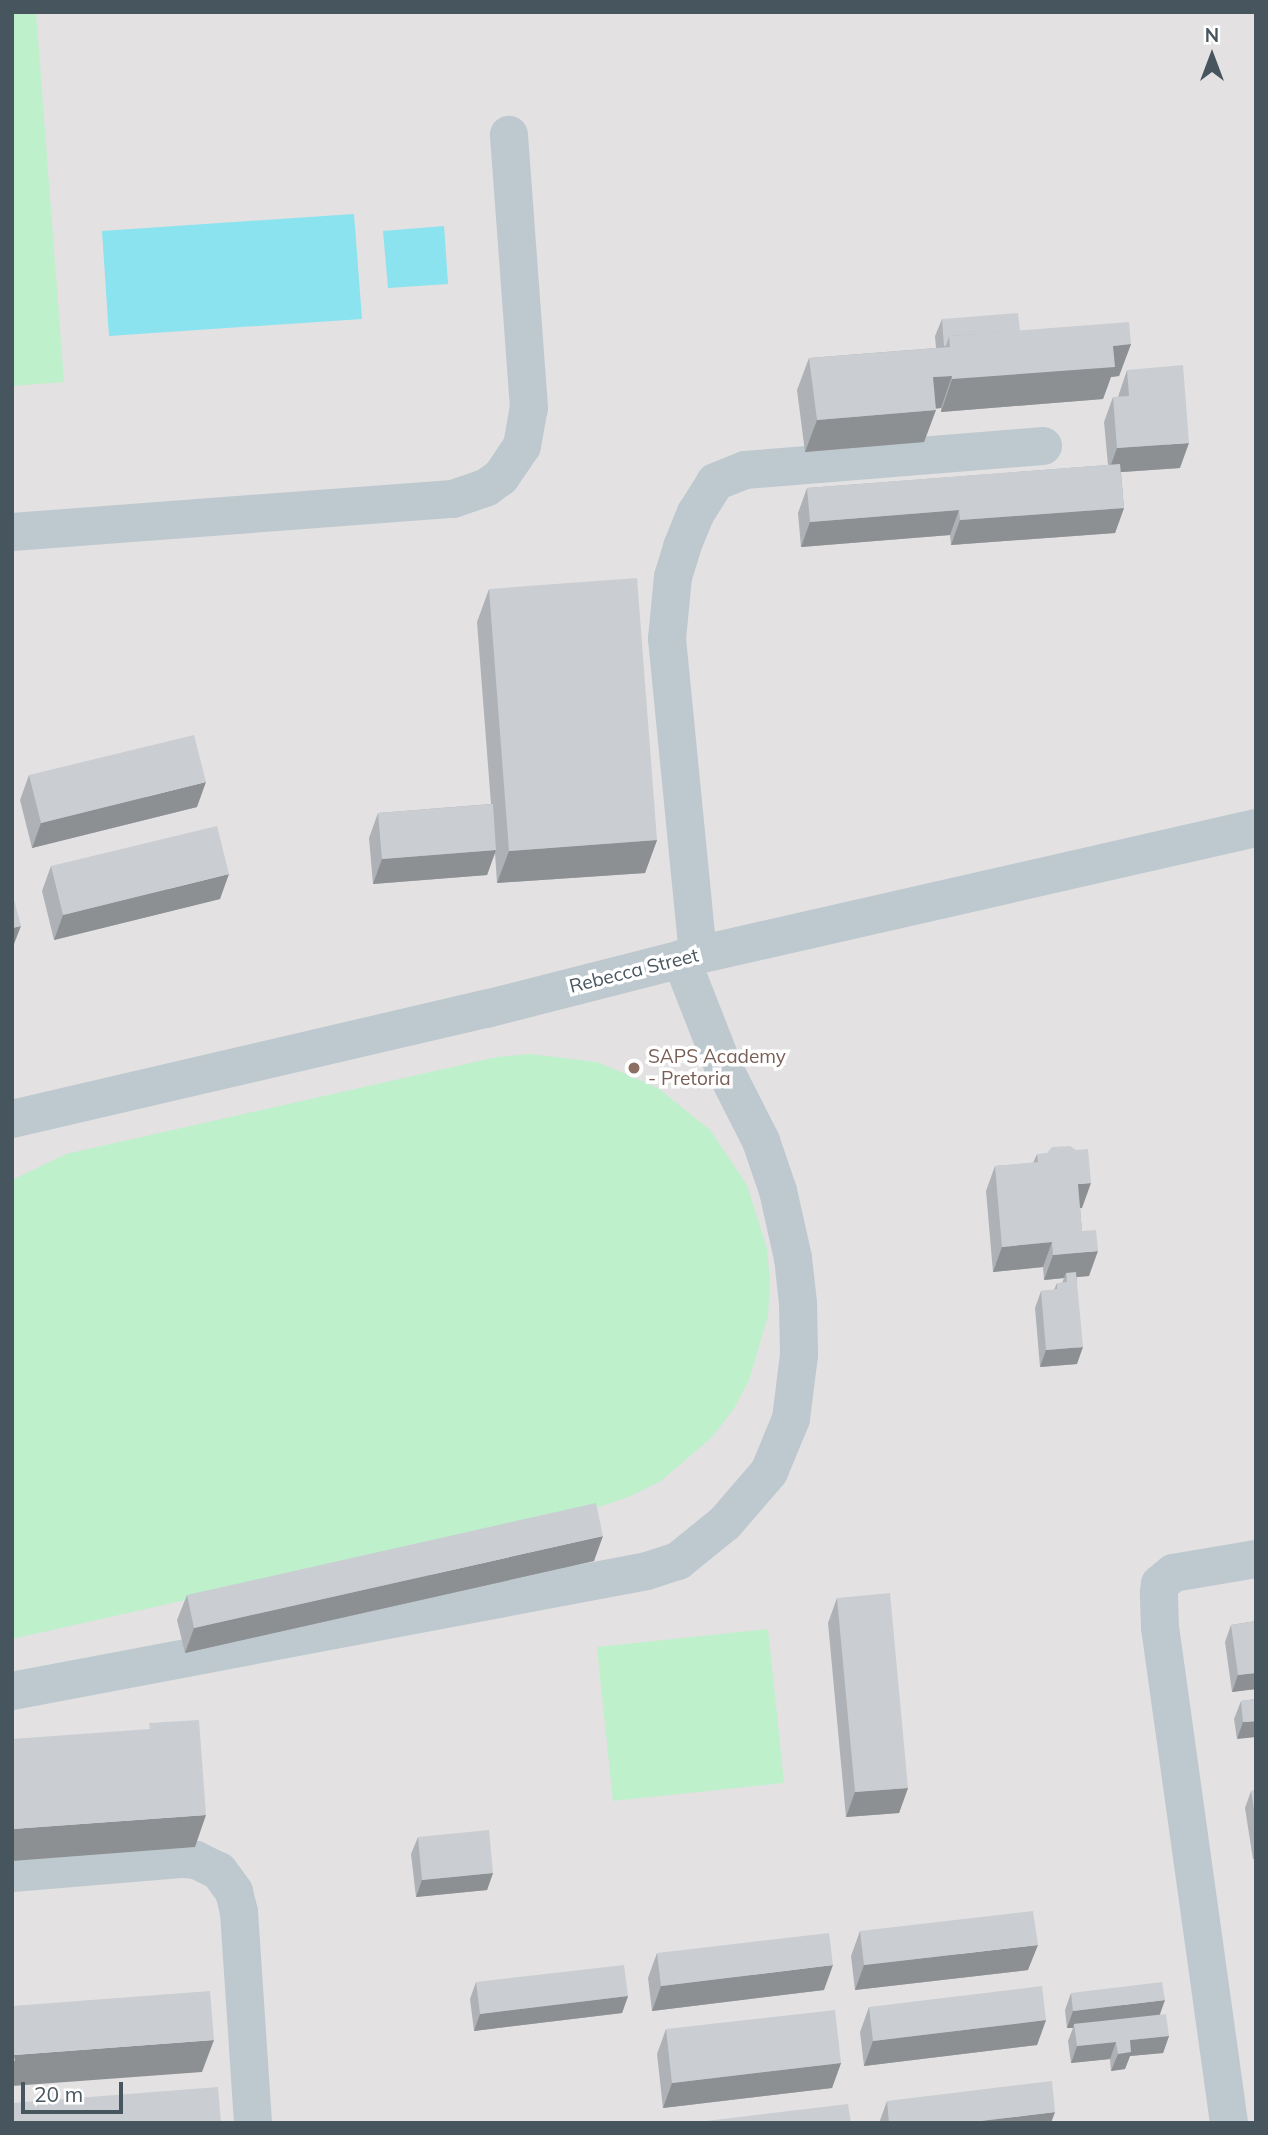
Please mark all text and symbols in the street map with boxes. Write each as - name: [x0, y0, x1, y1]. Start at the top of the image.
- north arrow: [1177, 21, 1247, 91]
- text: N: [1205, 23, 1219, 47]
- street label: Rebecca Street: [567, 944, 701, 998]
- place label: SAPS Academy - Pretoria: [648, 1046, 786, 1090]
- marker: SAPS Academy - Pretoria: [626, 1060, 642, 1076]
- scale bar: [24, 2068, 126, 2112]
- text: 20 m: [34, 2081, 83, 2107]

